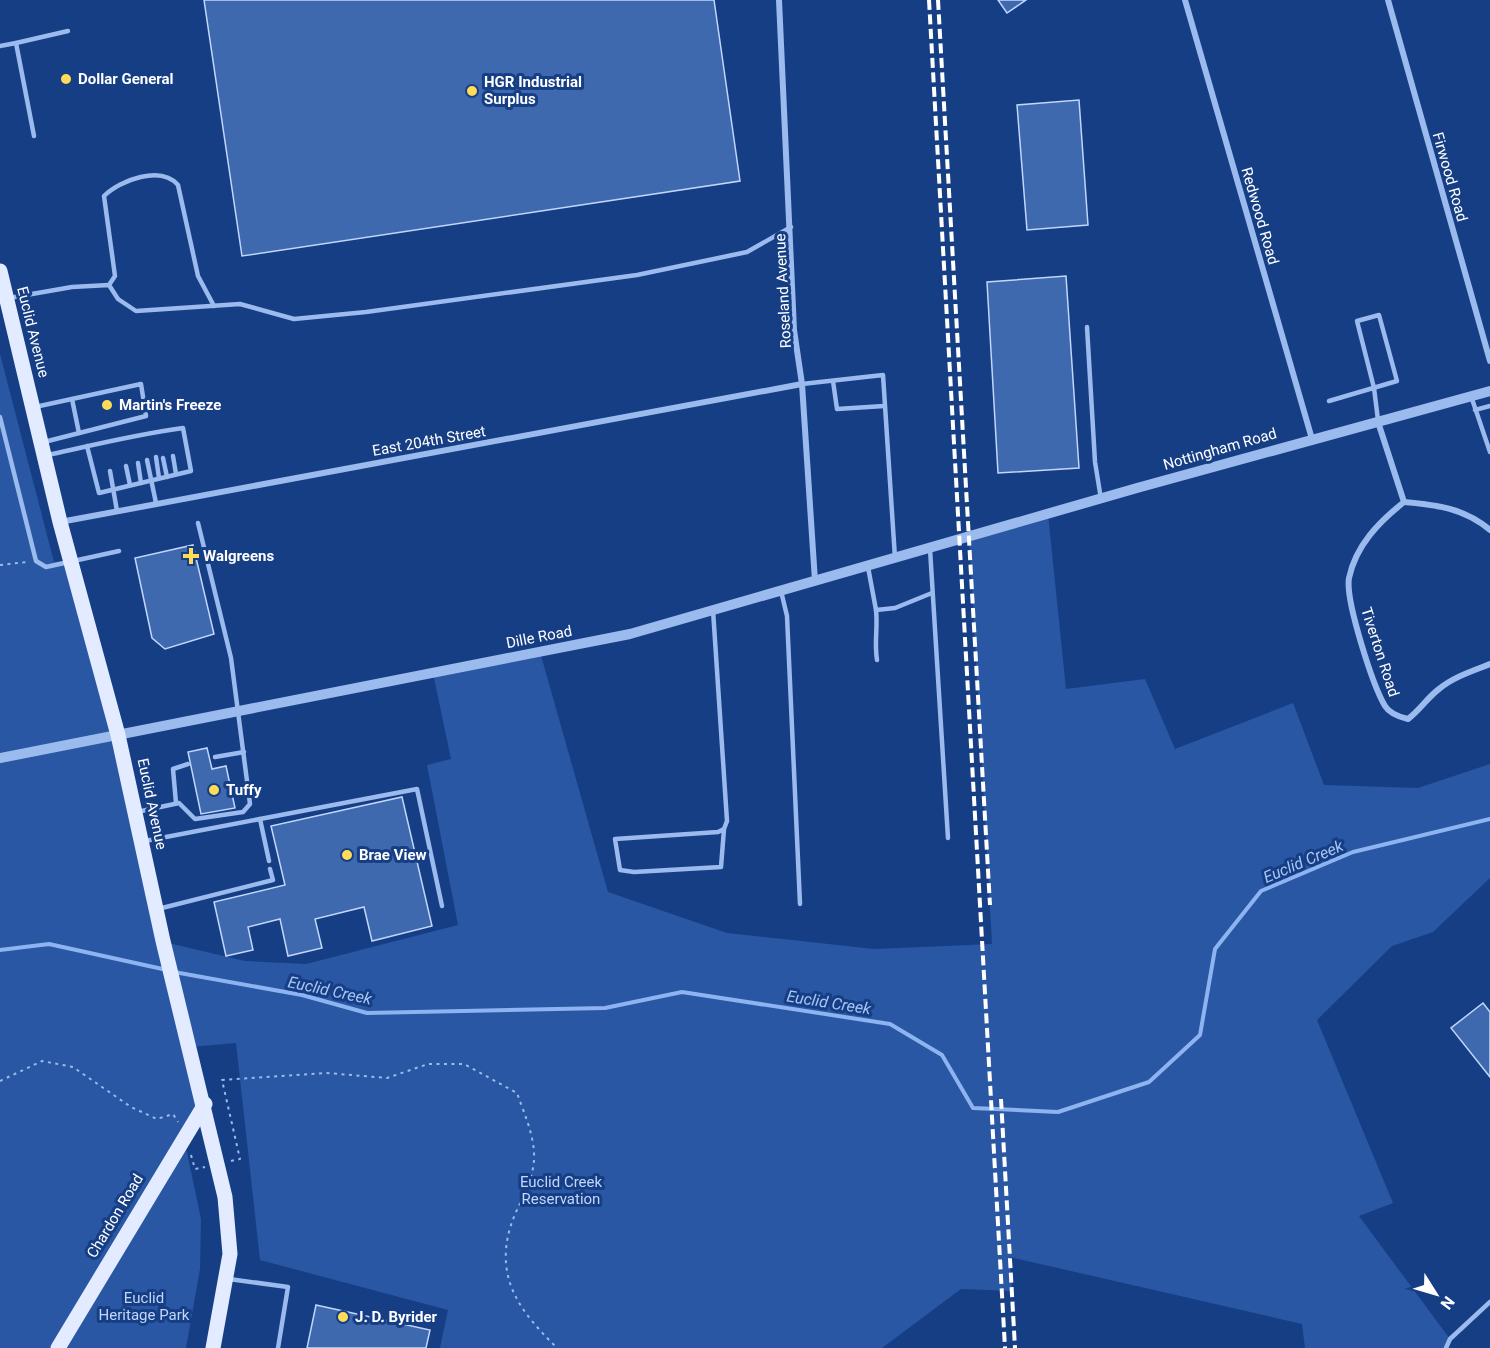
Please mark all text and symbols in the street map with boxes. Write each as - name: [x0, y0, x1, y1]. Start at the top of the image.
- place label: Dollar General: [78, 70, 174, 88]
- marker: Dollar General: [59, 72, 73, 86]
- place label: HGR Industrial Surplus: [484, 73, 582, 108]
- marker: HGR Industrial Surplus: [465, 84, 479, 98]
- street label: Firwood Road: [1429, 130, 1471, 224]
- street label: Redwood Road: [1237, 165, 1283, 267]
- street label: Roseland Avenue: [771, 233, 795, 349]
- street label: Euclid Avenue: [13, 285, 53, 379]
- place label: Martin's Freeze: [119, 396, 221, 414]
- marker: Martin's Freeze: [100, 398, 114, 412]
- street label: East 204th Street: [371, 422, 487, 460]
- street label: Nottingham Road: [1161, 424, 1279, 474]
- place label: Walgreens: [203, 547, 274, 565]
- marker: Walgreens: [184, 549, 198, 563]
- street label: Tiverton Road: [1357, 605, 1403, 699]
- street label: Dille Road: [504, 622, 574, 652]
- street label: Euclid Avenue: [134, 757, 170, 851]
- place label: Tuffy: [226, 781, 262, 799]
- marker: Tuffy: [207, 783, 221, 797]
- water label: Euclid Creek: [1260, 836, 1347, 887]
- place label: Brae View: [359, 846, 427, 864]
- marker: Brae View: [340, 848, 354, 862]
- water label: Euclid Creek: [286, 972, 375, 1009]
- water label: Euclid Creek: [785, 986, 874, 1019]
- street label: Chardon Road: [83, 1171, 147, 1261]
- park label: Euclid Creek Reservation: [520, 1173, 603, 1208]
- north arrow: [1406, 1264, 1466, 1324]
- park label: Euclid Heritage Park: [99, 1289, 190, 1324]
- text: N: [1437, 1292, 1459, 1313]
- place label: J. D. Byrider: [355, 1308, 438, 1326]
- marker: J. D. Byrider: [336, 1310, 350, 1324]

